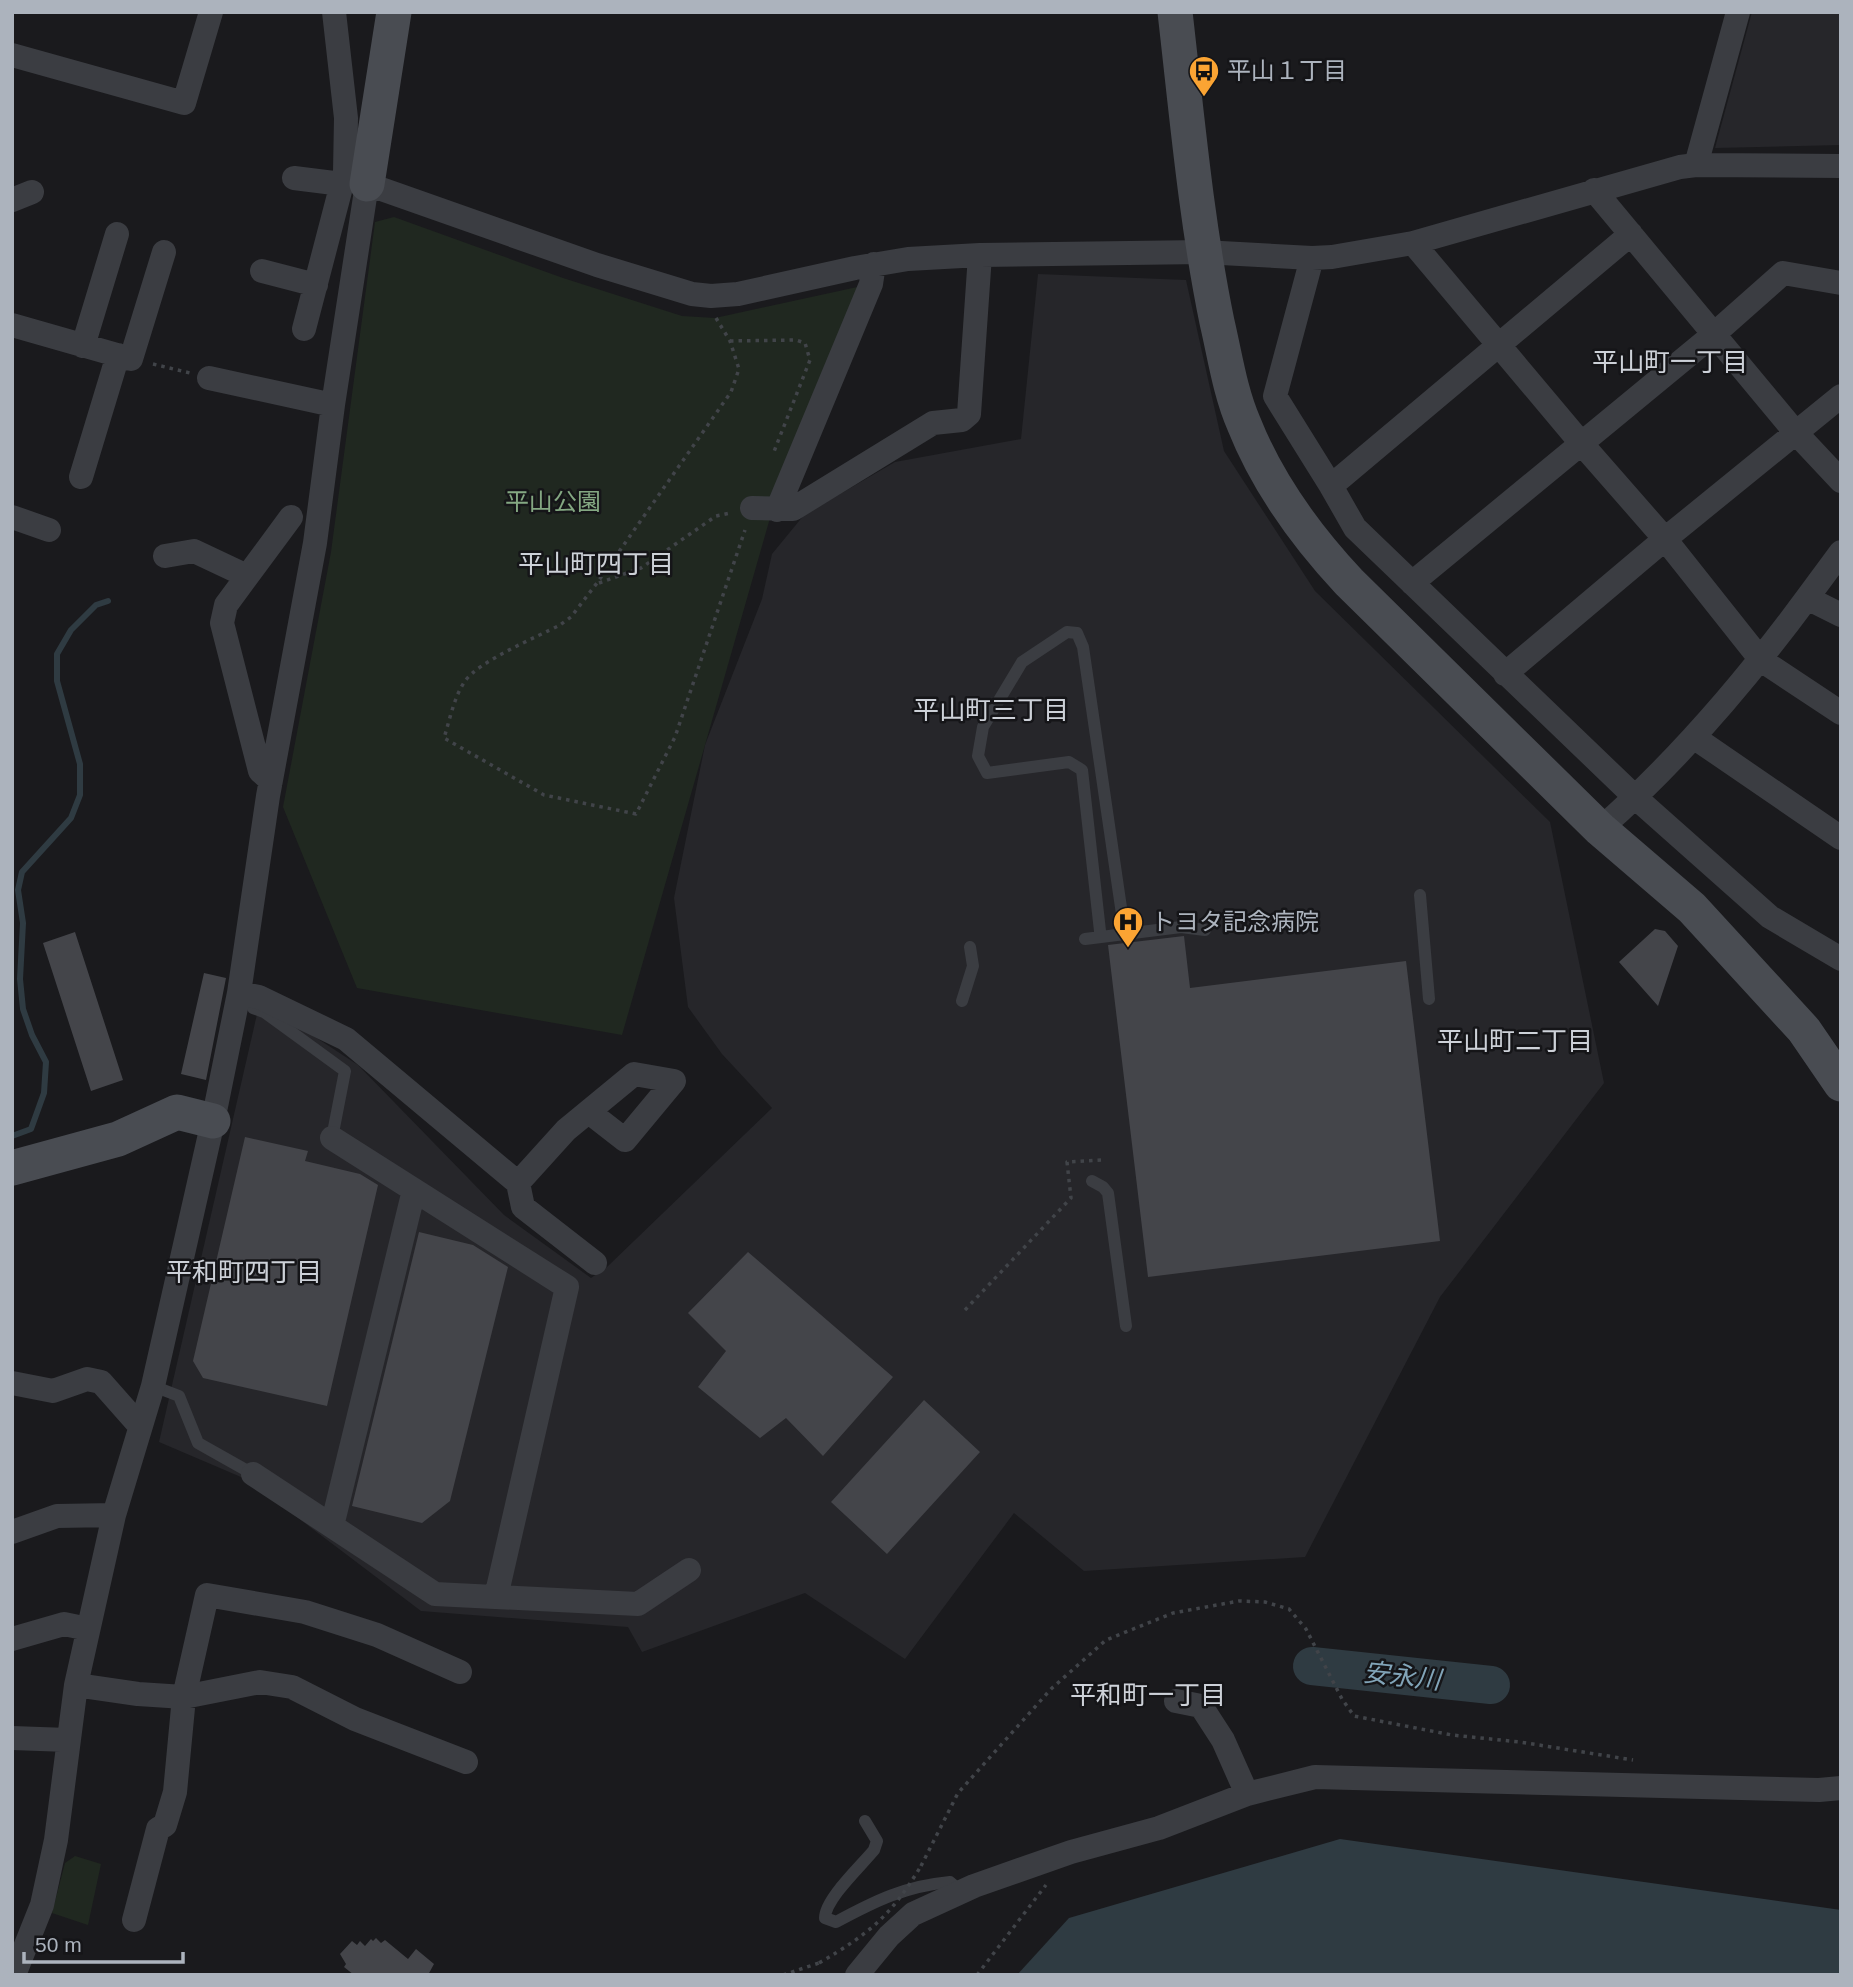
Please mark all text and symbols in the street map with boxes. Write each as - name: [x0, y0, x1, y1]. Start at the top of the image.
- bus stop icon: 平山１丁目: [1187, 54, 1221, 98]
- place label: 平山１丁目: [1227, 57, 1347, 84]
- district label: 平山町一丁目: [1592, 347, 1748, 377]
- park label: 平山公園: [505, 488, 601, 515]
- district label: 平山町四丁目: [518, 549, 674, 579]
- district label: 平山町三丁目: [913, 695, 1069, 725]
- hospital icon: トヨタ記念病院: [1111, 905, 1145, 949]
- place label: トヨタ記念病院: [1151, 908, 1319, 935]
- district label: 平山町二丁目: [1437, 1026, 1593, 1056]
- district label: 平和町四丁目: [166, 1257, 322, 1287]
- water label: 安永川: [1362, 1657, 1445, 1695]
- district label: 平和町一丁目: [1070, 1680, 1226, 1710]
- scale bar: [24, 1920, 184, 1964]
- text: 50 m: [35, 1933, 82, 1956]

